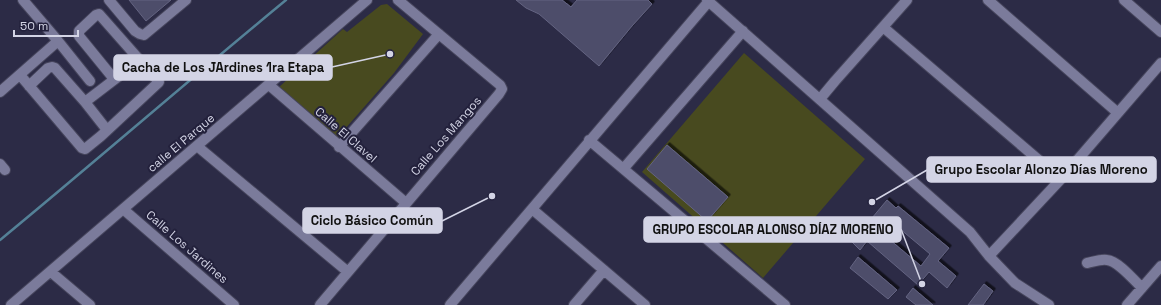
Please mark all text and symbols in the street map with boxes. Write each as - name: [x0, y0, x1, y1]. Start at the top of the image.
- scale bar: [14, 12, 78, 38]
- text: 50 m: [20, 18, 48, 34]
- callout: Cacha de Los JArdines 1ra Etapa: [114, 55, 332, 80]
- text: Cacha de Los JArdines 1ra Etapa: [122, 59, 325, 76]
- street label: Calle Los Mangos: [407, 93, 485, 179]
- street label: Calle El Clavel: [312, 104, 380, 166]
- street label: calle El Parque: [144, 110, 218, 176]
- callout: Grupo Escolar Alonzo Días Moreno: [927, 157, 1156, 182]
- text: Grupo Escolar Alonzo Días Moreno: [934, 161, 1148, 178]
- street label: Calle Los Jardines: [143, 207, 231, 287]
- callout: Ciclo Básico Común: [303, 208, 442, 233]
- text: Ciclo Básico Común: [311, 212, 433, 229]
- callout: GRUPO ESCOLAR ALONSO DÍAZ MORENO: [644, 217, 901, 242]
- text: GRUPO ESCOLAR ALONSO DÍAZ MORENO: [652, 221, 894, 238]

